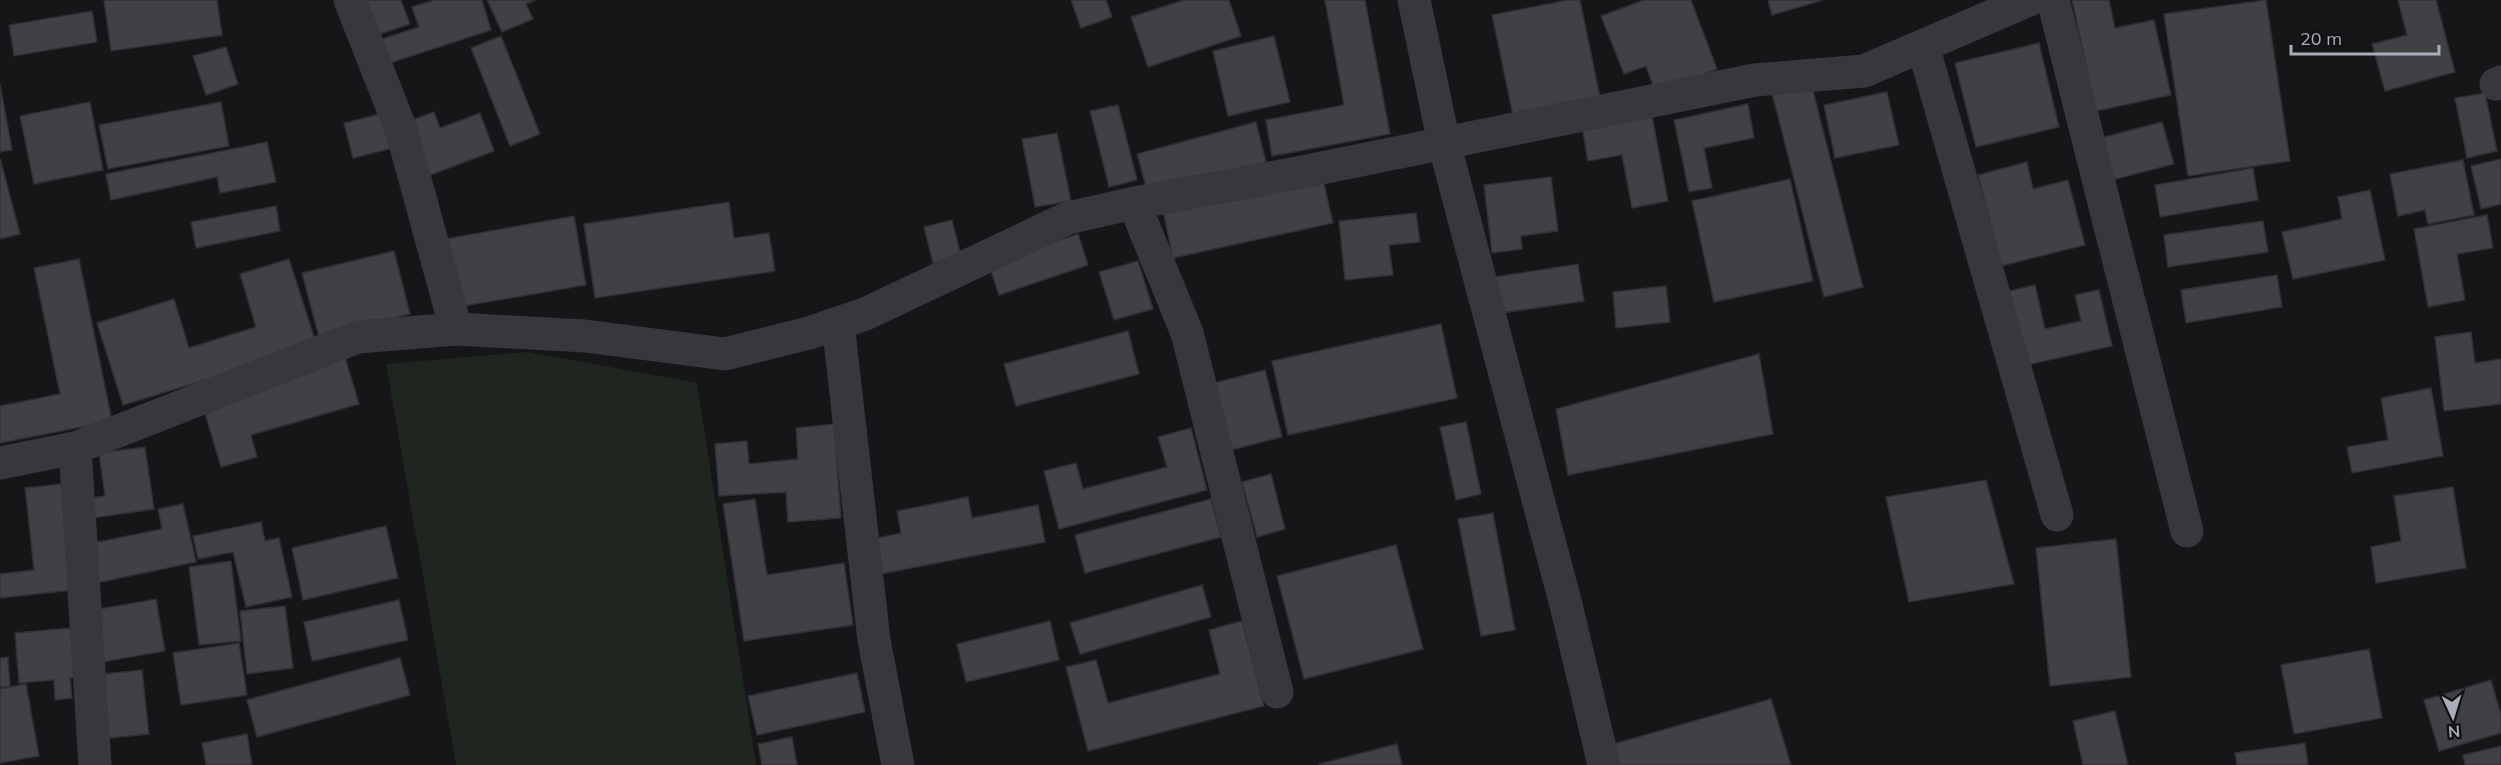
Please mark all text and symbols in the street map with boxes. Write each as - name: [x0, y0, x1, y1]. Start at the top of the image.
- scale bar: [2291, 18, 2440, 56]
- text: 20 m: [2300, 27, 2342, 50]
- north arrow: [2423, 687, 2483, 747]
- text: N: [2447, 722, 2461, 742]

